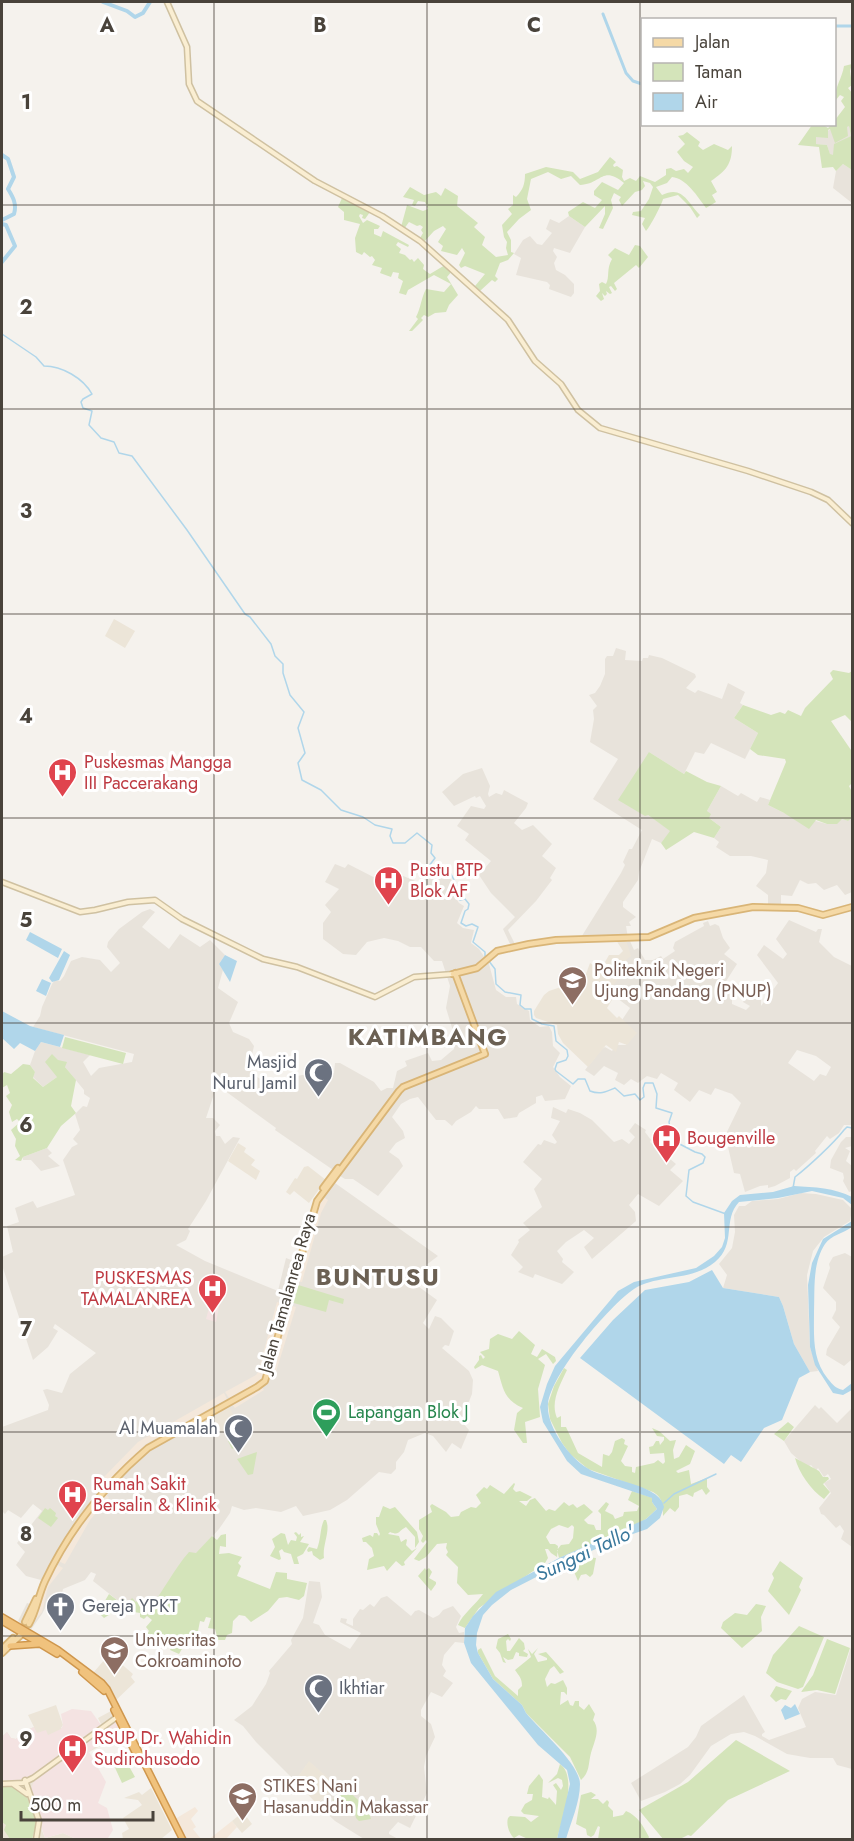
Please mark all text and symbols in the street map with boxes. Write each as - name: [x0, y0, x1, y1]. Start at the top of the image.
- text: A: [99, 11, 115, 40]
- text: B: [313, 11, 327, 40]
- text: C: [527, 11, 541, 40]
- legend: [641, 18, 836, 126]
- text: Jalan: [693, 29, 730, 55]
- text: Taman: [695, 59, 742, 85]
- text: 1: [21, 88, 31, 117]
- text: Air: [695, 89, 719, 115]
- text: 2: [19, 293, 33, 322]
- text: 3: [20, 497, 32, 526]
- text: 4: [19, 702, 33, 731]
- place label: Puskesmas Mangga III Paccerakang: [84, 749, 232, 796]
- hospital icon: Puskesmas Mangga III Paccerakang: [47, 756, 79, 798]
- place label: Pustu BTP Blok AF: [410, 857, 483, 904]
- hospital icon: Pustu BTP Blok AF: [373, 864, 405, 906]
- text: 5: [20, 906, 33, 935]
- place label: Politeknik Negeri Ujung Pandang (PNUP): [594, 957, 772, 1004]
- school or university icon: Politeknik Negeri Ujung Pandang (PNUP): [557, 964, 589, 1006]
- district label: KATIMBANG: [348, 1019, 508, 1054]
- place label: Masjid Nurul Jamil: [213, 1049, 297, 1096]
- mosque icon: Masjid Nurul Jamil: [302, 1056, 334, 1098]
- text: 6: [19, 1111, 33, 1140]
- hospital icon: Bougenville: [650, 1122, 682, 1164]
- place label: Bougenville: [687, 1125, 775, 1151]
- street label: Jalan Tamalanrea Raya: [251, 1210, 322, 1378]
- district label: BUNTUSU: [316, 1259, 440, 1294]
- place label: PUSKESMAS TAMALANREA: [81, 1265, 192, 1312]
- hospital icon: PUSKESMAS TAMALANREA: [197, 1272, 229, 1314]
- text: 7: [20, 1315, 33, 1344]
- sports icon: Lapangan Blok J: [311, 1396, 343, 1438]
- place label: Lapangan Blok J: [348, 1399, 469, 1425]
- mosque icon: Al Muamalah: [223, 1412, 255, 1454]
- place label: Al Muamalah: [119, 1415, 218, 1441]
- place label: Rumah Sakit Bersalin & Klinik: [93, 1471, 217, 1518]
- hospital icon: Rumah Sakit Bersalin & Klinik: [56, 1478, 88, 1520]
- water label: Sungai Tallo': [531, 1517, 641, 1589]
- text: 8: [20, 1520, 32, 1549]
- church icon: Gereja YPKT: [45, 1590, 77, 1632]
- place label: Gereja YPKT: [82, 1593, 179, 1619]
- place label: Univesritas Cokroaminoto: [135, 1627, 242, 1674]
- school or university icon: Univesritas Cokroaminoto: [98, 1634, 130, 1676]
- mosque icon: Ikhtiar: [302, 1672, 334, 1714]
- place label: Ikhtiar: [339, 1675, 385, 1701]
- text: 9: [19, 1725, 33, 1754]
- place label: RSUP Dr. Wahidin Sudirohusodo: [94, 1725, 232, 1772]
- hospital icon: RSUP Dr. Wahidin Sudirohusodo: [57, 1732, 89, 1774]
- place label: STIKES Nani Hasanuddin Makassar: [263, 1773, 429, 1820]
- school or university icon: STIKES Nani Hasanuddin Makassar: [226, 1780, 258, 1822]
- scale bar: [21, 1784, 153, 1822]
- text: 500 m: [30, 1792, 81, 1818]

